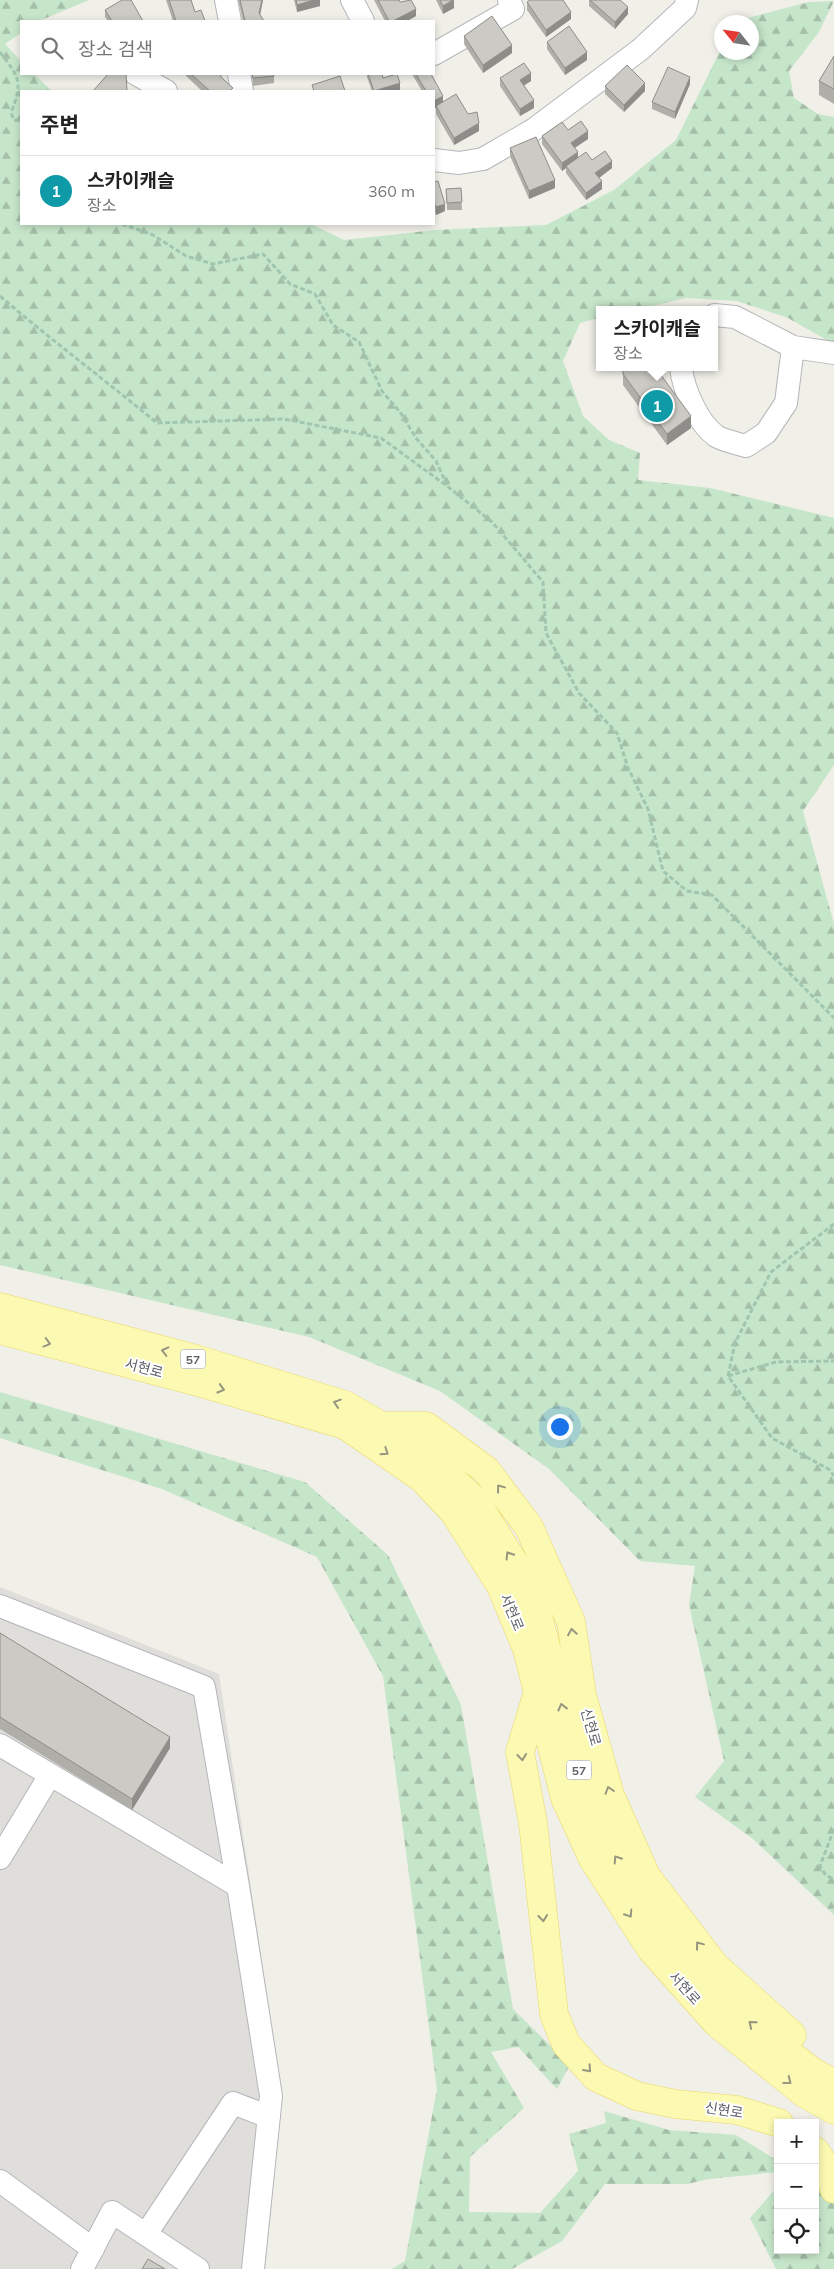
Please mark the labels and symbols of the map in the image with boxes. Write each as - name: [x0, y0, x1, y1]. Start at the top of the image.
- north arrow: [714, 15, 759, 60]
- pin: 1: [641, 387, 673, 425]
- one-way arrow: [43, 1337, 52, 1348]
- one-way arrow: [161, 1347, 169, 1357]
- road number: 57: [180, 1350, 206, 1368]
- street label: 서현로: [123, 1354, 165, 1382]
- one-way arrow: [217, 1383, 225, 1393]
- one-way arrow: [334, 1398, 342, 1408]
- your location: [547, 1414, 573, 1440]
- one-way arrow: [379, 1446, 389, 1455]
- one-way arrow: [497, 1485, 505, 1494]
- one-way arrow: [506, 1551, 516, 1560]
- street label: 서현로: [496, 1591, 528, 1633]
- one-way arrow: [568, 1628, 578, 1637]
- one-way arrow: [557, 1703, 568, 1712]
- street label: 신현로: [577, 1706, 605, 1748]
- one-way arrow: [516, 1754, 527, 1762]
- road number: 57: [566, 1760, 592, 1780]
- one-way arrow: [605, 1786, 615, 1795]
- one-way arrow: [613, 1856, 623, 1865]
- one-way arrow: [622, 1909, 632, 1918]
- one-way arrow: [537, 1914, 548, 1922]
- one-way arrow: [696, 1941, 705, 1951]
- street label: 서현로: [665, 1968, 705, 2008]
- one-way arrow: [749, 2021, 758, 2030]
- one-way arrow: [583, 2063, 592, 2072]
- one-way arrow: [782, 2075, 792, 2084]
- street label: 신현로: [704, 2098, 745, 2122]

